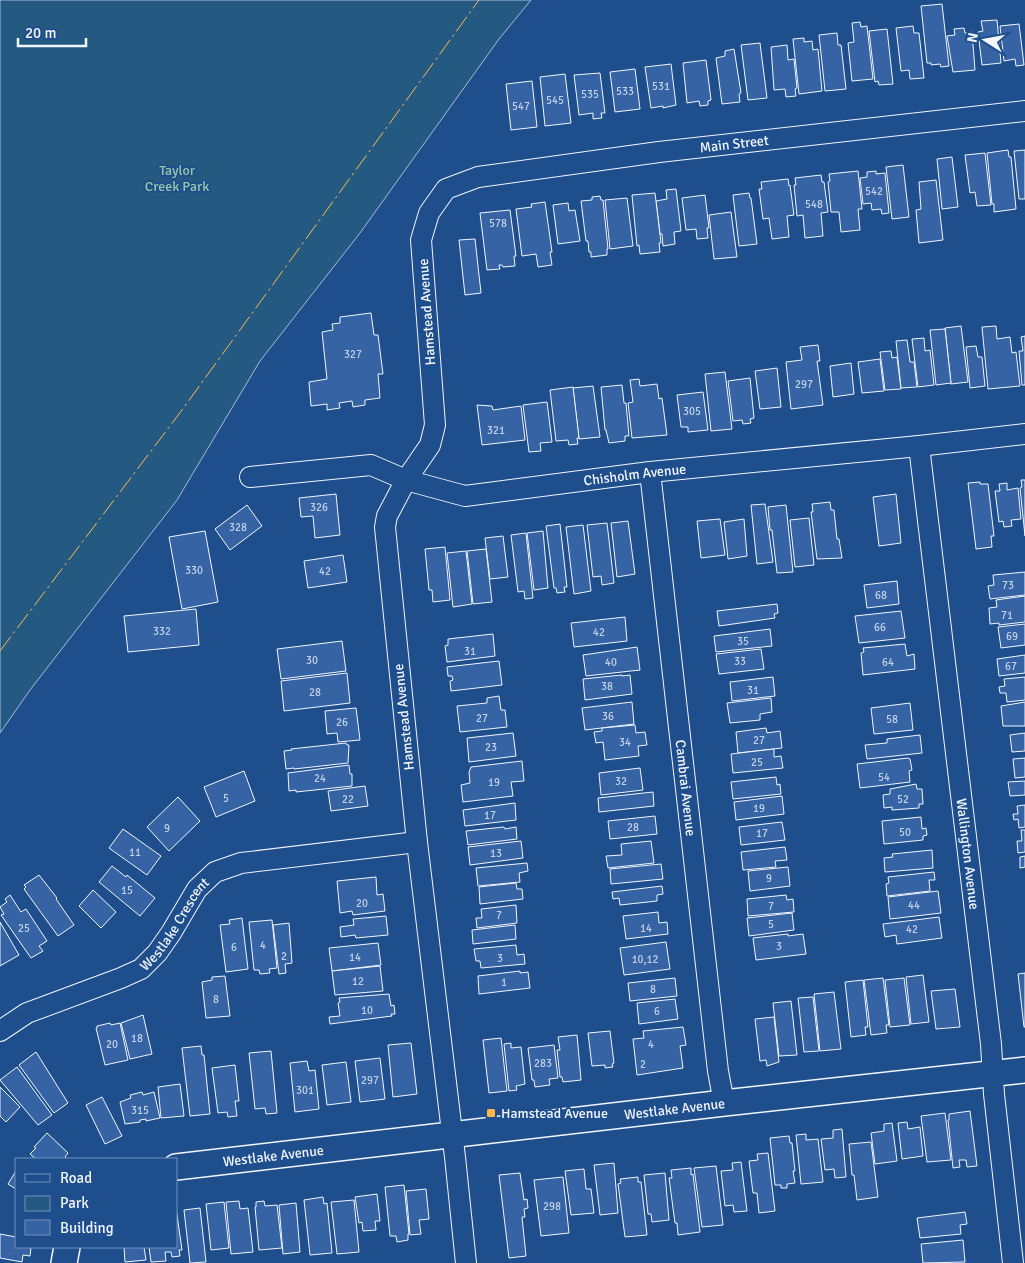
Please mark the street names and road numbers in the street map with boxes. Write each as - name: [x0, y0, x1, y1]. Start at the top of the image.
- street label: Main Street: [699, 131, 770, 156]
- street label: Hamstead Avenue: [415, 258, 439, 366]
- street label: Chisholm Avenue: [583, 460, 687, 489]
- street label: Hamstead Avenue: [390, 663, 418, 771]
- street label: Cambrai Avenue: [672, 739, 700, 837]
- street label: Wallington Avenue: [953, 797, 983, 911]
- street label: Westlake Crescent: [136, 874, 213, 974]
- street label: Westlake Avenue: [623, 1094, 726, 1123]
- street label: Westlake Avenue: [222, 1141, 325, 1170]

